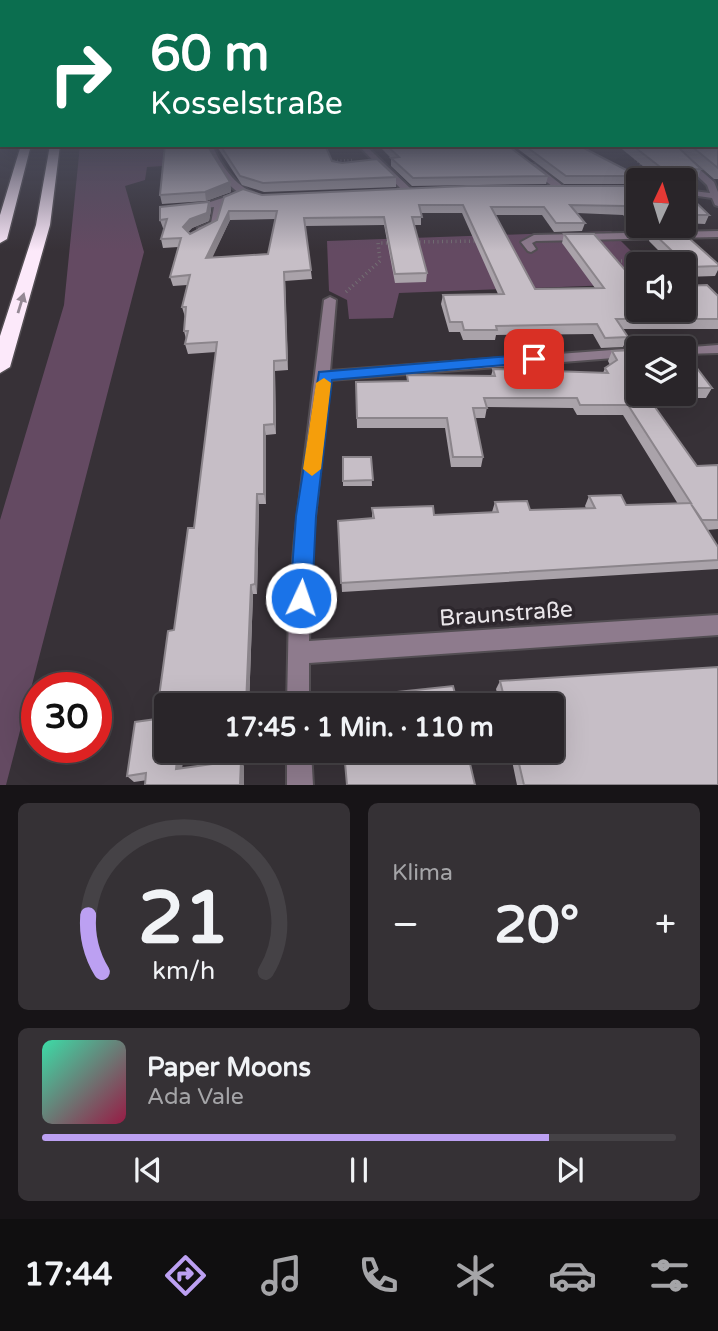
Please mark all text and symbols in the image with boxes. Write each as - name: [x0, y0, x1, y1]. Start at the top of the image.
- text: 60 m: [150, 25, 269, 84]
- icon: right: [35, 28, 126, 119]
- text: Kosselstraße: [150, 85, 343, 123]
- north arrow: [626, 168, 696, 238]
- map controls: [626, 168, 696, 406]
- button: sound: [626, 252, 696, 322]
- one-way arrow: [16, 292, 27, 313]
- pin: [504, 329, 564, 389]
- button: layers: [626, 336, 696, 406]
- icon: arrive: [515, 340, 553, 378]
- position arrow: [264, 561, 338, 635]
- street label: Braunstraße: [438, 595, 574, 633]
- speed limit sign: 30: [21, 672, 112, 763]
- text: 17:45 · 1 Min. · 110 m: [224, 712, 494, 743]
- text: Klima: [392, 859, 453, 887]
- text: 21: [138, 876, 230, 964]
- text: 20°: [494, 894, 579, 957]
- text: −: [392, 902, 419, 948]
- text: +: [655, 902, 676, 948]
- text: km/h: [153, 956, 215, 986]
- text: Paper Moons: [147, 1052, 311, 1083]
- text: Ada Vale: [147, 1083, 244, 1111]
- icon: previous: [129, 1151, 167, 1189]
- icon: pause: [340, 1151, 378, 1189]
- icon: next: [551, 1151, 589, 1189]
- icon: directions: [161, 1251, 210, 1300]
- icon: music: [257, 1251, 306, 1300]
- icon: phone: [354, 1251, 403, 1300]
- icon: climate: [451, 1251, 500, 1300]
- icon: car: [548, 1251, 597, 1300]
- icon: filters: [645, 1251, 694, 1300]
- text: 17:44: [24, 1256, 113, 1294]

